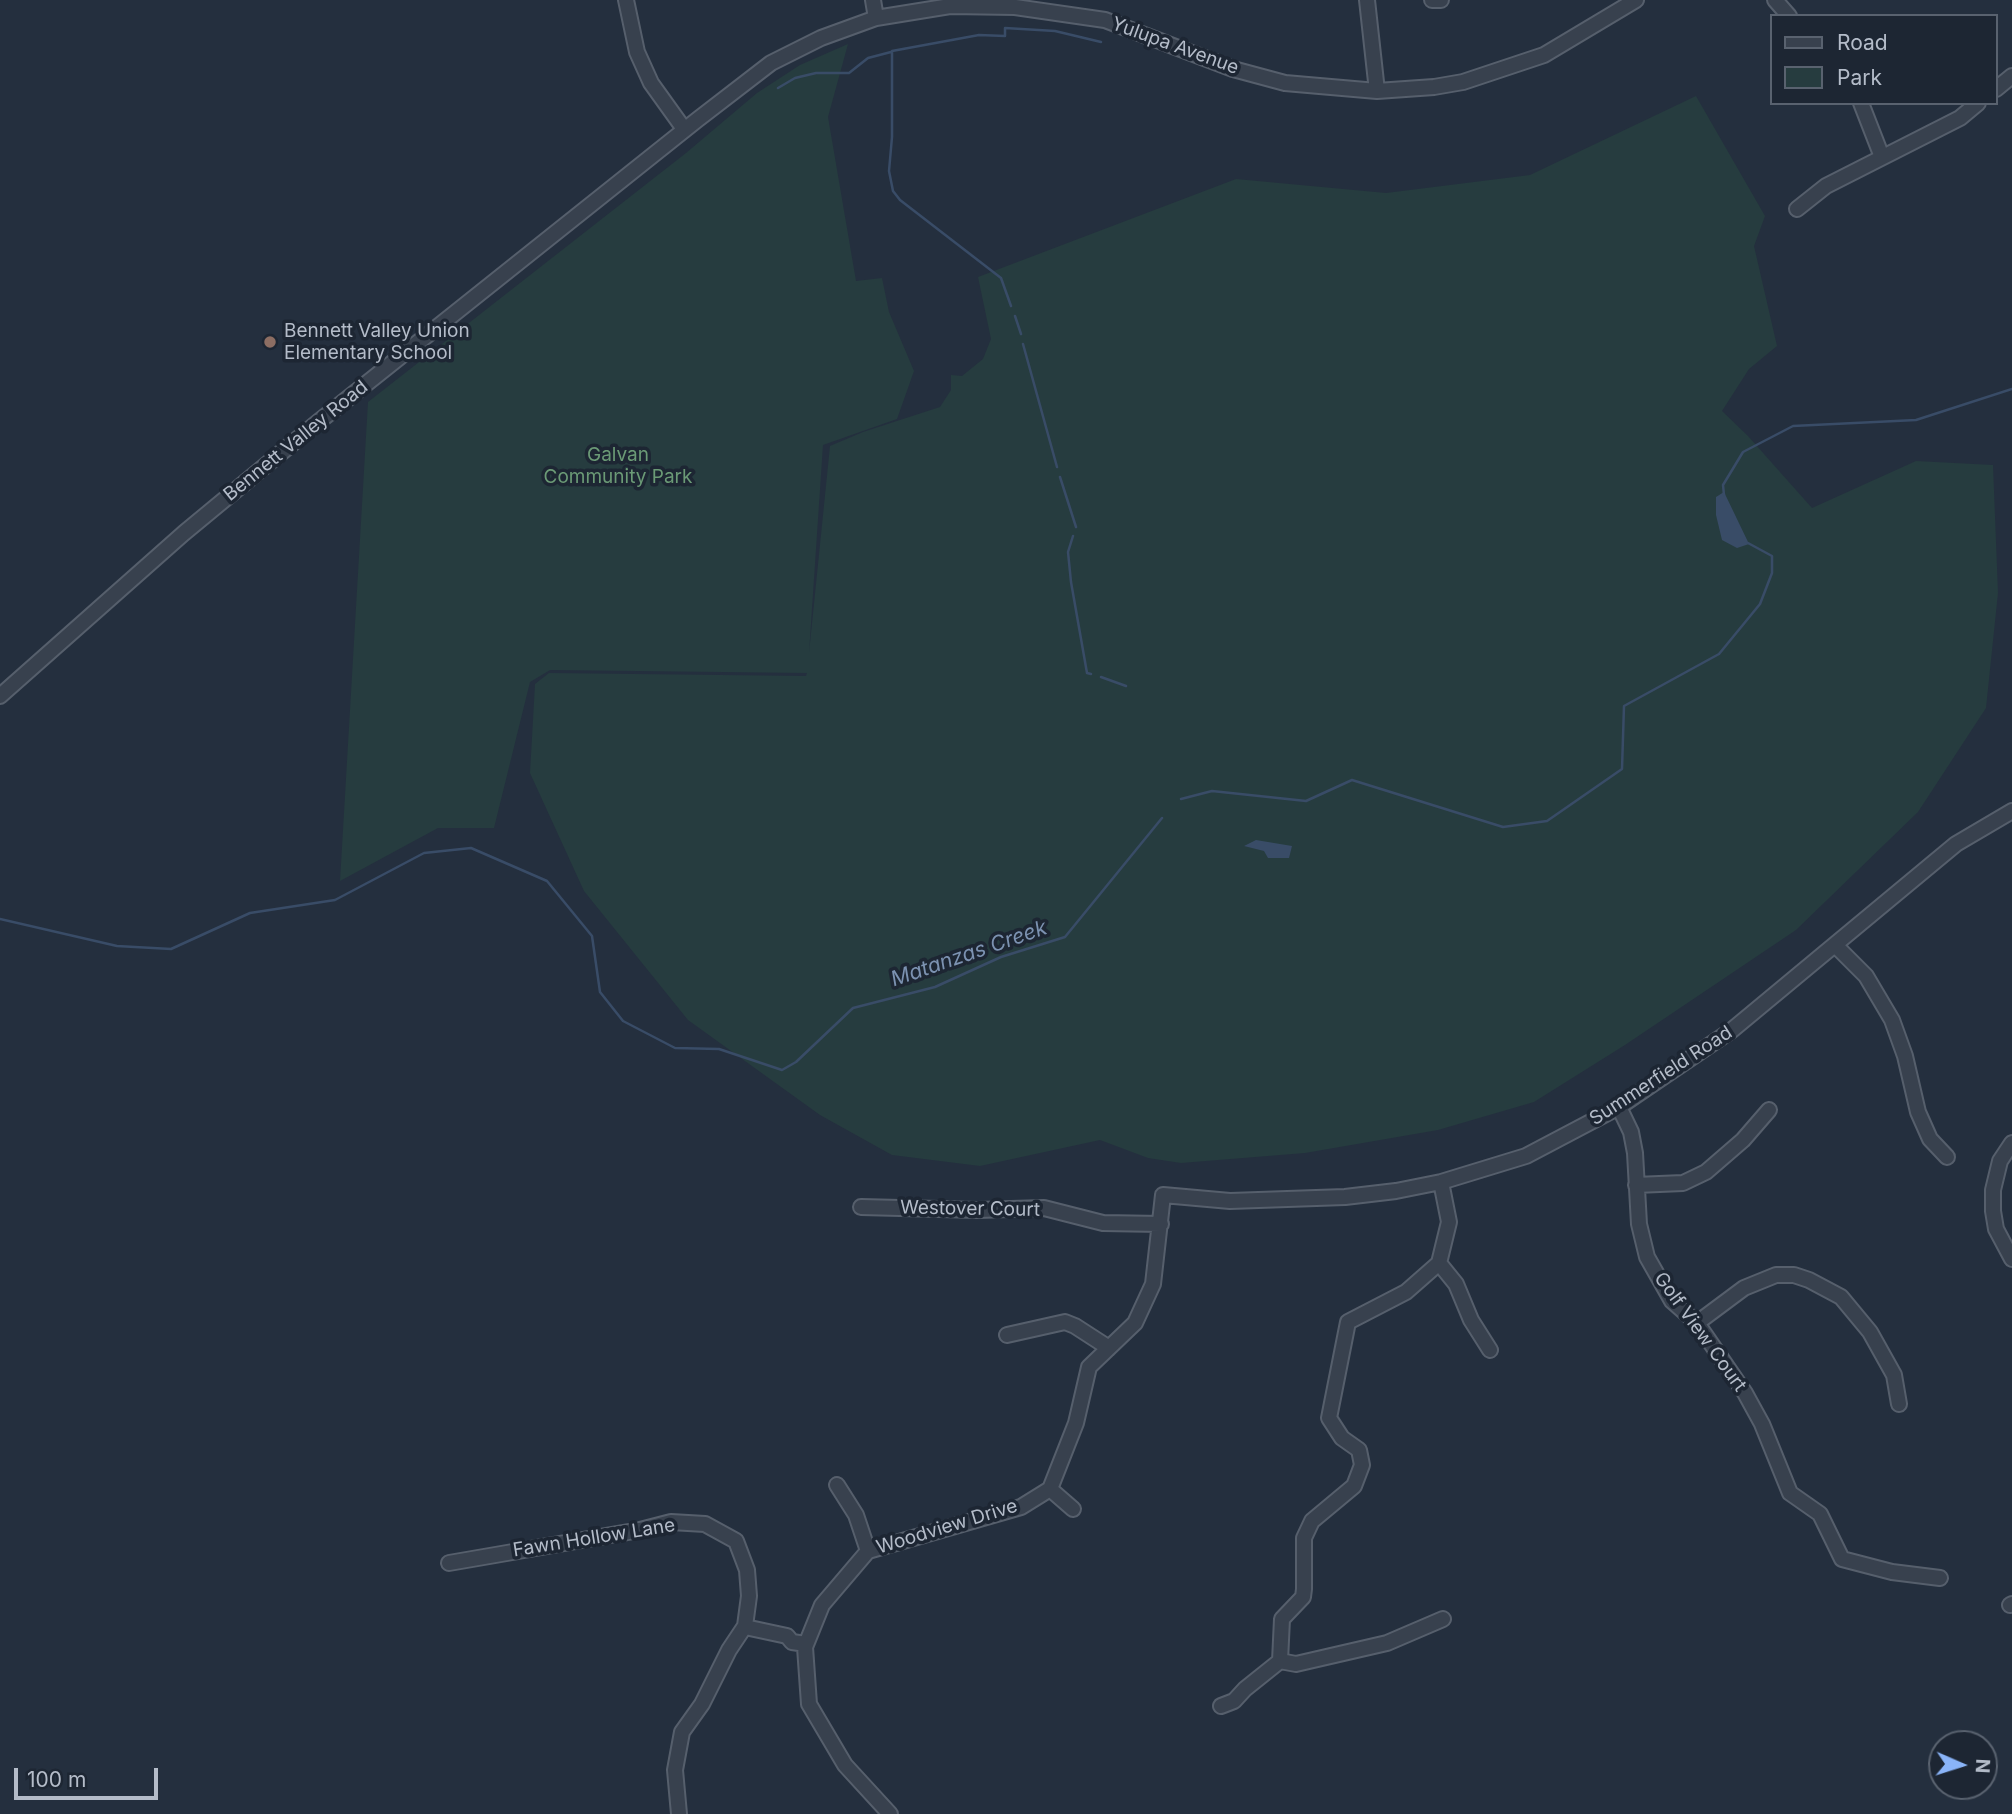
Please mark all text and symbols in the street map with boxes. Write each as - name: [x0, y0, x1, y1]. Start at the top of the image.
- street label: Yulupa Avenue: [1108, 12, 1242, 80]
- legend: [1770, 14, 1998, 105]
- text: Road: [1837, 30, 1888, 55]
- text: Park: [1837, 65, 1882, 90]
- place label: Bennett Valley Union Elementary School: [284, 320, 470, 364]
- marker: Bennett Valley Union Elementary School: [262, 334, 278, 350]
- street label: Bennett Valley Road: [219, 376, 373, 506]
- park label: Galvan Community Park: [544, 444, 692, 488]
- water label: Matanzas Creek: [888, 915, 1050, 993]
- street label: Summerfield Road: [1585, 1021, 1737, 1131]
- street label: Westover Court: [900, 1196, 1040, 1222]
- street label: Golf View Court: [1649, 1268, 1751, 1396]
- street label: Woodview Drive: [874, 1495, 1020, 1559]
- street label: Fawn Hollow Lane: [511, 1514, 677, 1562]
- north arrow: [1928, 1730, 1998, 1800]
- scale bar: [18, 1755, 161, 1799]
- text: N: [1971, 1758, 1994, 1774]
- text: 100 m: [27, 1767, 86, 1792]

